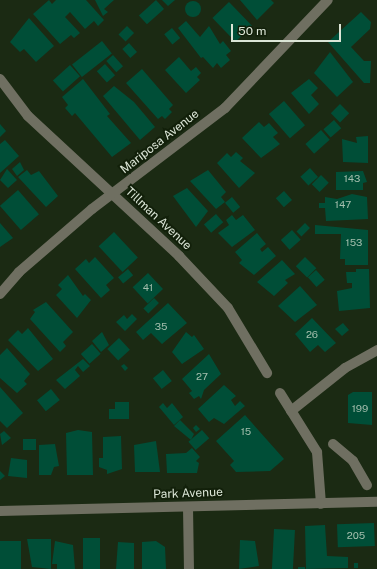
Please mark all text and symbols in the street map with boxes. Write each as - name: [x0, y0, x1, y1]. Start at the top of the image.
- scale bar: [233, 16, 343, 42]
- text: 50 m: [238, 24, 266, 38]
- street label: Mariposa Avenue: [118, 107, 202, 177]
- house number: 143: [344, 173, 360, 185]
- street label: Tillman Avenue: [122, 185, 194, 253]
- house number: 147: [335, 199, 351, 211]
- house number: 153: [346, 237, 362, 249]
- house number: 41: [143, 282, 153, 294]
- house number: 35: [155, 321, 167, 333]
- house number: 26: [306, 329, 318, 341]
- house number: 27: [196, 371, 208, 383]
- house number: 199: [352, 403, 368, 415]
- house number: 15: [241, 426, 251, 438]
- street label: Park Avenue: [153, 486, 223, 502]
- house number: 205: [347, 530, 365, 542]

